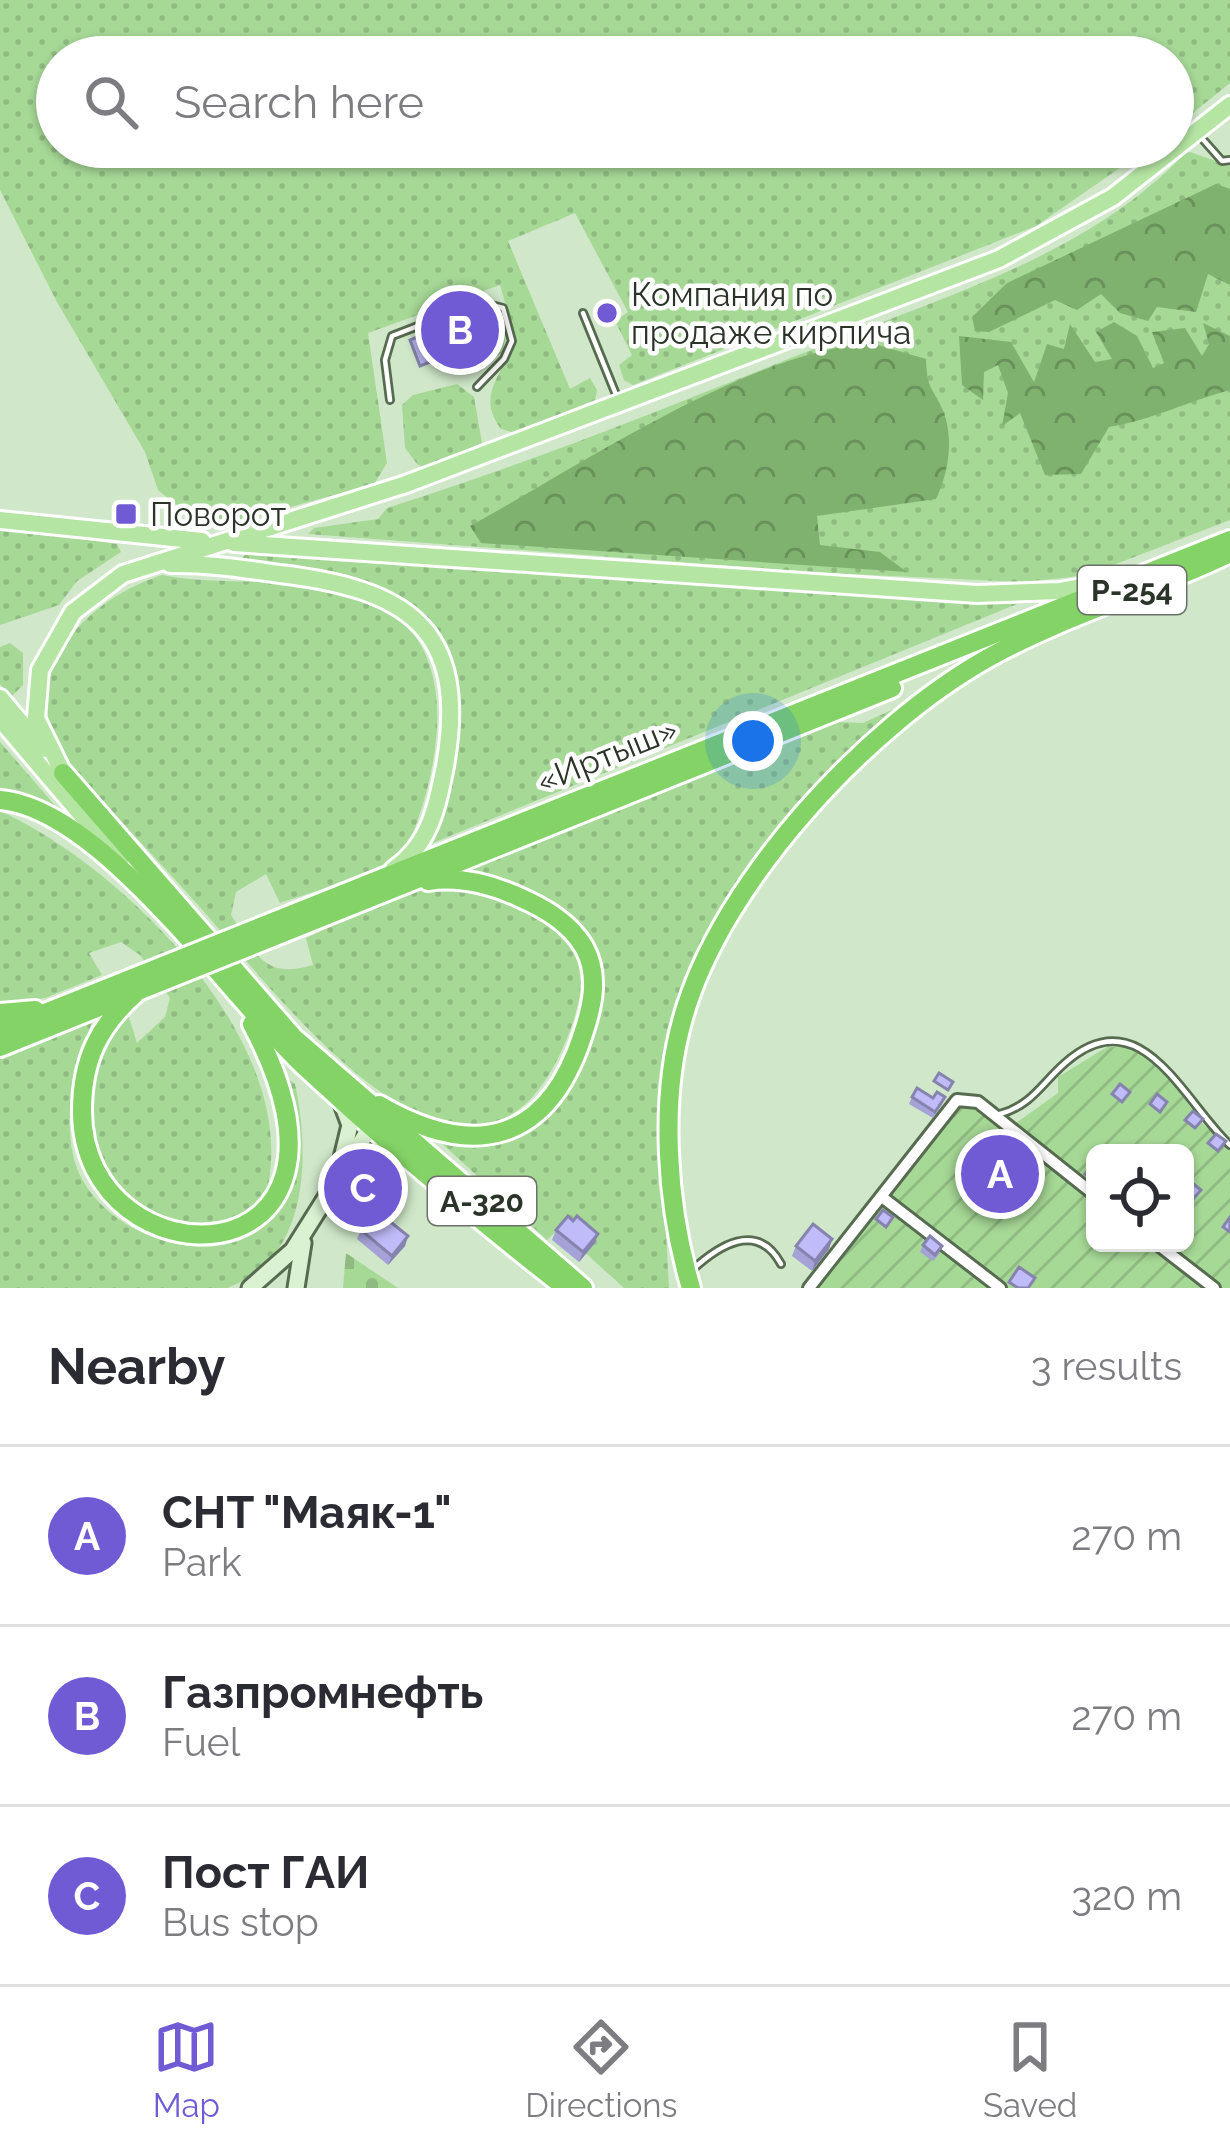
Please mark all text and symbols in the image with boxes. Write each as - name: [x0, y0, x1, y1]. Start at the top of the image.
- search box: [36, 36, 1194, 168]
- icon: search: [78, 69, 144, 135]
- text: Search here: [174, 76, 424, 129]
- place label: Компания по продаже кирпича: [631, 275, 911, 352]
- pin: B: [421, 285, 499, 375]
- marker: Компания по продаже кирпича: [594, 300, 620, 326]
- place label: Поворот: [150, 495, 286, 534]
- marker: Поворот: [113, 501, 139, 527]
- road number: Р-254: [1078, 566, 1186, 614]
- street label: «Иртыш»: [531, 709, 683, 801]
- your location: [723, 711, 783, 771]
- pin: A: [961, 1129, 1039, 1219]
- pin: C: [324, 1143, 402, 1233]
- map controls: [1086, 1144, 1194, 1252]
- button: locate: [1086, 1144, 1194, 1252]
- road number: А-320: [428, 1177, 536, 1225]
- text: Nearby: [48, 1336, 225, 1396]
- text: 3 results: [1031, 1343, 1182, 1389]
- text: СНТ "Маяк-1": [162, 1486, 452, 1539]
- text: A: [74, 1513, 100, 1559]
- text: 270 m: [1071, 1513, 1182, 1559]
- text: Park: [162, 1539, 242, 1585]
- text: Газпромнефть: [162, 1666, 483, 1719]
- text: B: [74, 1693, 100, 1739]
- text: 270 m: [1071, 1693, 1182, 1739]
- text: Fuel: [162, 1719, 240, 1765]
- text: Пост ГАИ: [162, 1846, 369, 1899]
- text: C: [74, 1873, 100, 1919]
- text: 320 m: [1071, 1873, 1182, 1919]
- text: Bus stop: [162, 1899, 319, 1945]
- tab: Map: [153, 2014, 220, 2125]
- tab: Directions: [525, 2014, 678, 2125]
- tab: Saved: [983, 2014, 1077, 2125]

